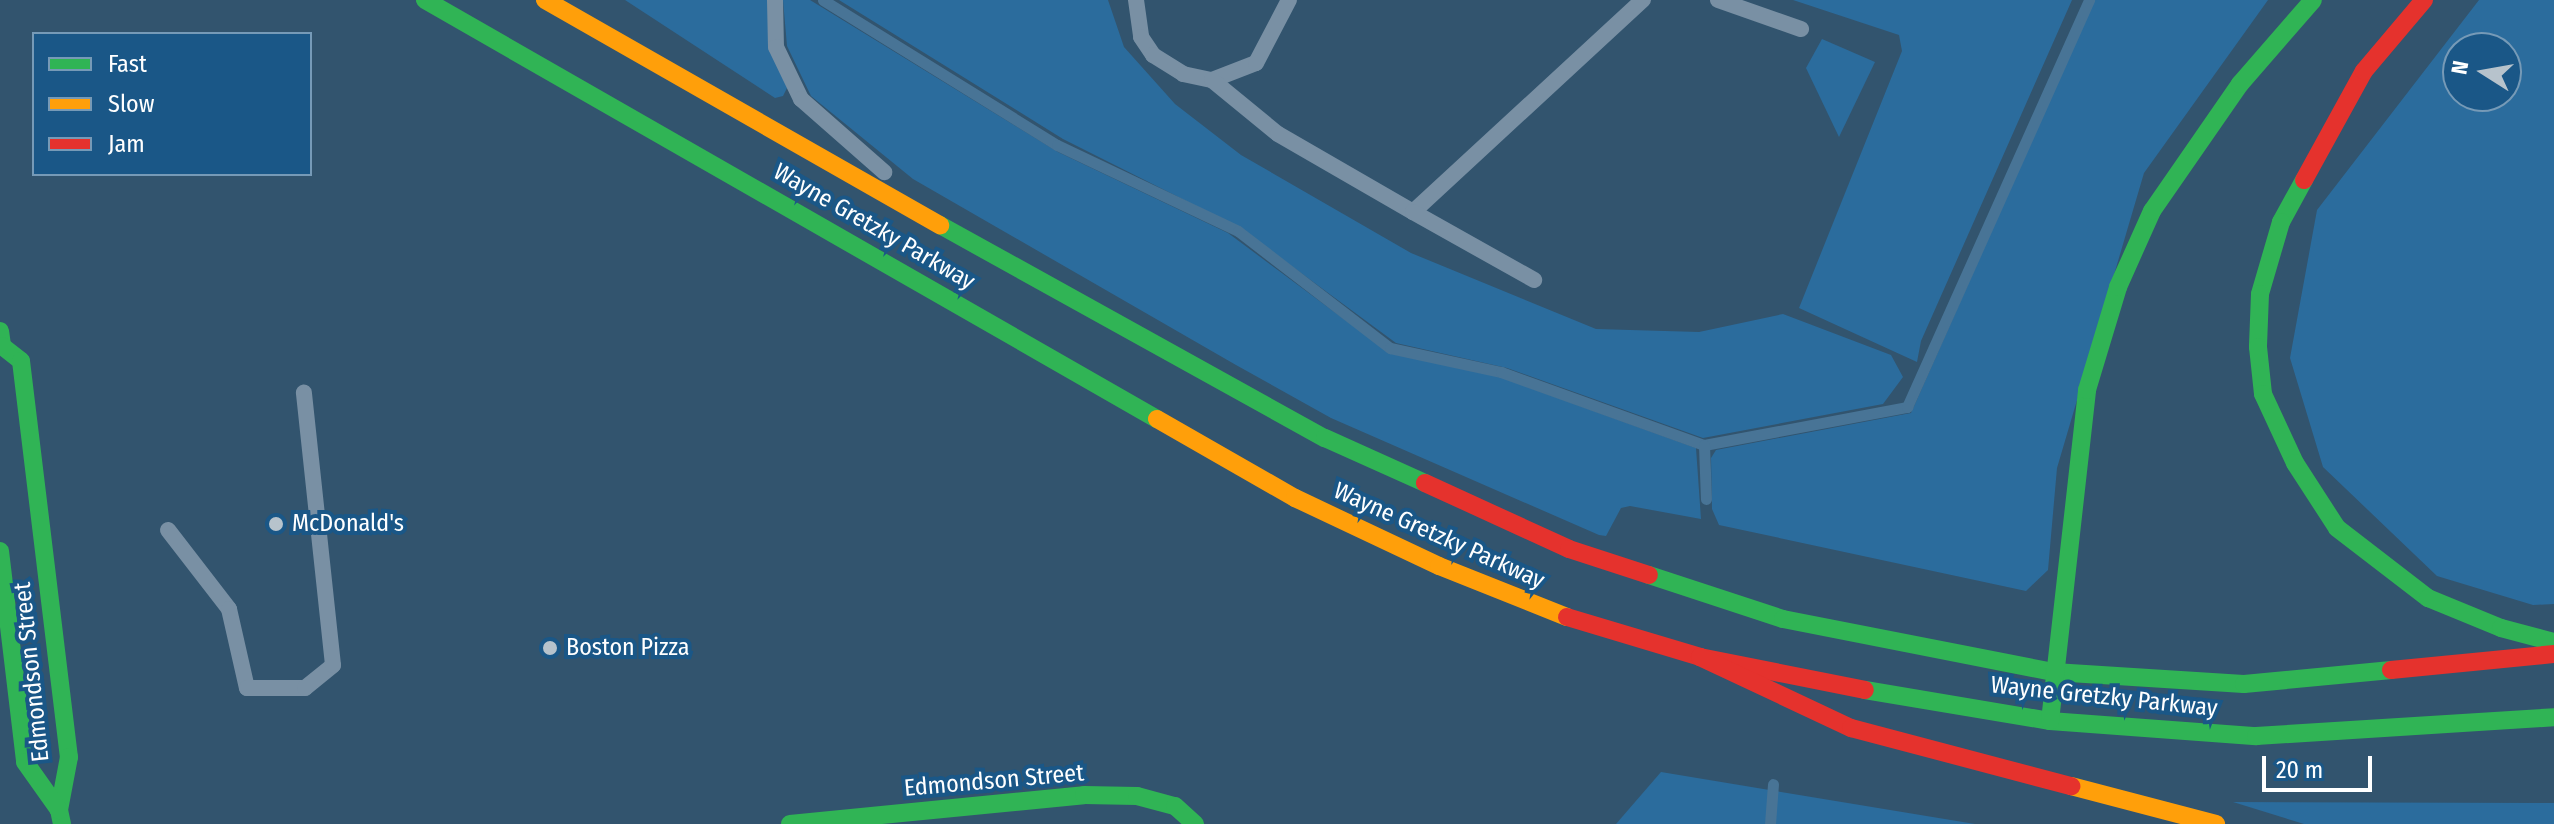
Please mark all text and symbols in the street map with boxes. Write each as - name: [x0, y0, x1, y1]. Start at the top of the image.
- legend: [32, 32, 312, 176]
- north arrow: [2442, 32, 2522, 112]
- text: Fast: [108, 50, 147, 78]
- text: N: [2445, 59, 2474, 77]
- text: Slow: [108, 90, 154, 118]
- text: Jam: [108, 130, 145, 158]
- street label: Wayne Gretzky Parkway: [768, 158, 980, 296]
- street label: Wayne Gretzky Parkway: [1329, 477, 1549, 595]
- place label: McDonald's: [292, 510, 404, 538]
- marker: McDonald's: [267, 515, 285, 533]
- street label: Edmondson Street: [8, 581, 56, 763]
- place label: Boston Pizza: [566, 634, 689, 662]
- marker: Boston Pizza: [541, 639, 559, 657]
- street label: Wayne Gretzky Parkway: [1989, 671, 2219, 723]
- scale bar: [2266, 740, 2376, 790]
- text: 20 m: [2276, 756, 2323, 784]
- street label: Edmondson Street: [903, 759, 1085, 803]

